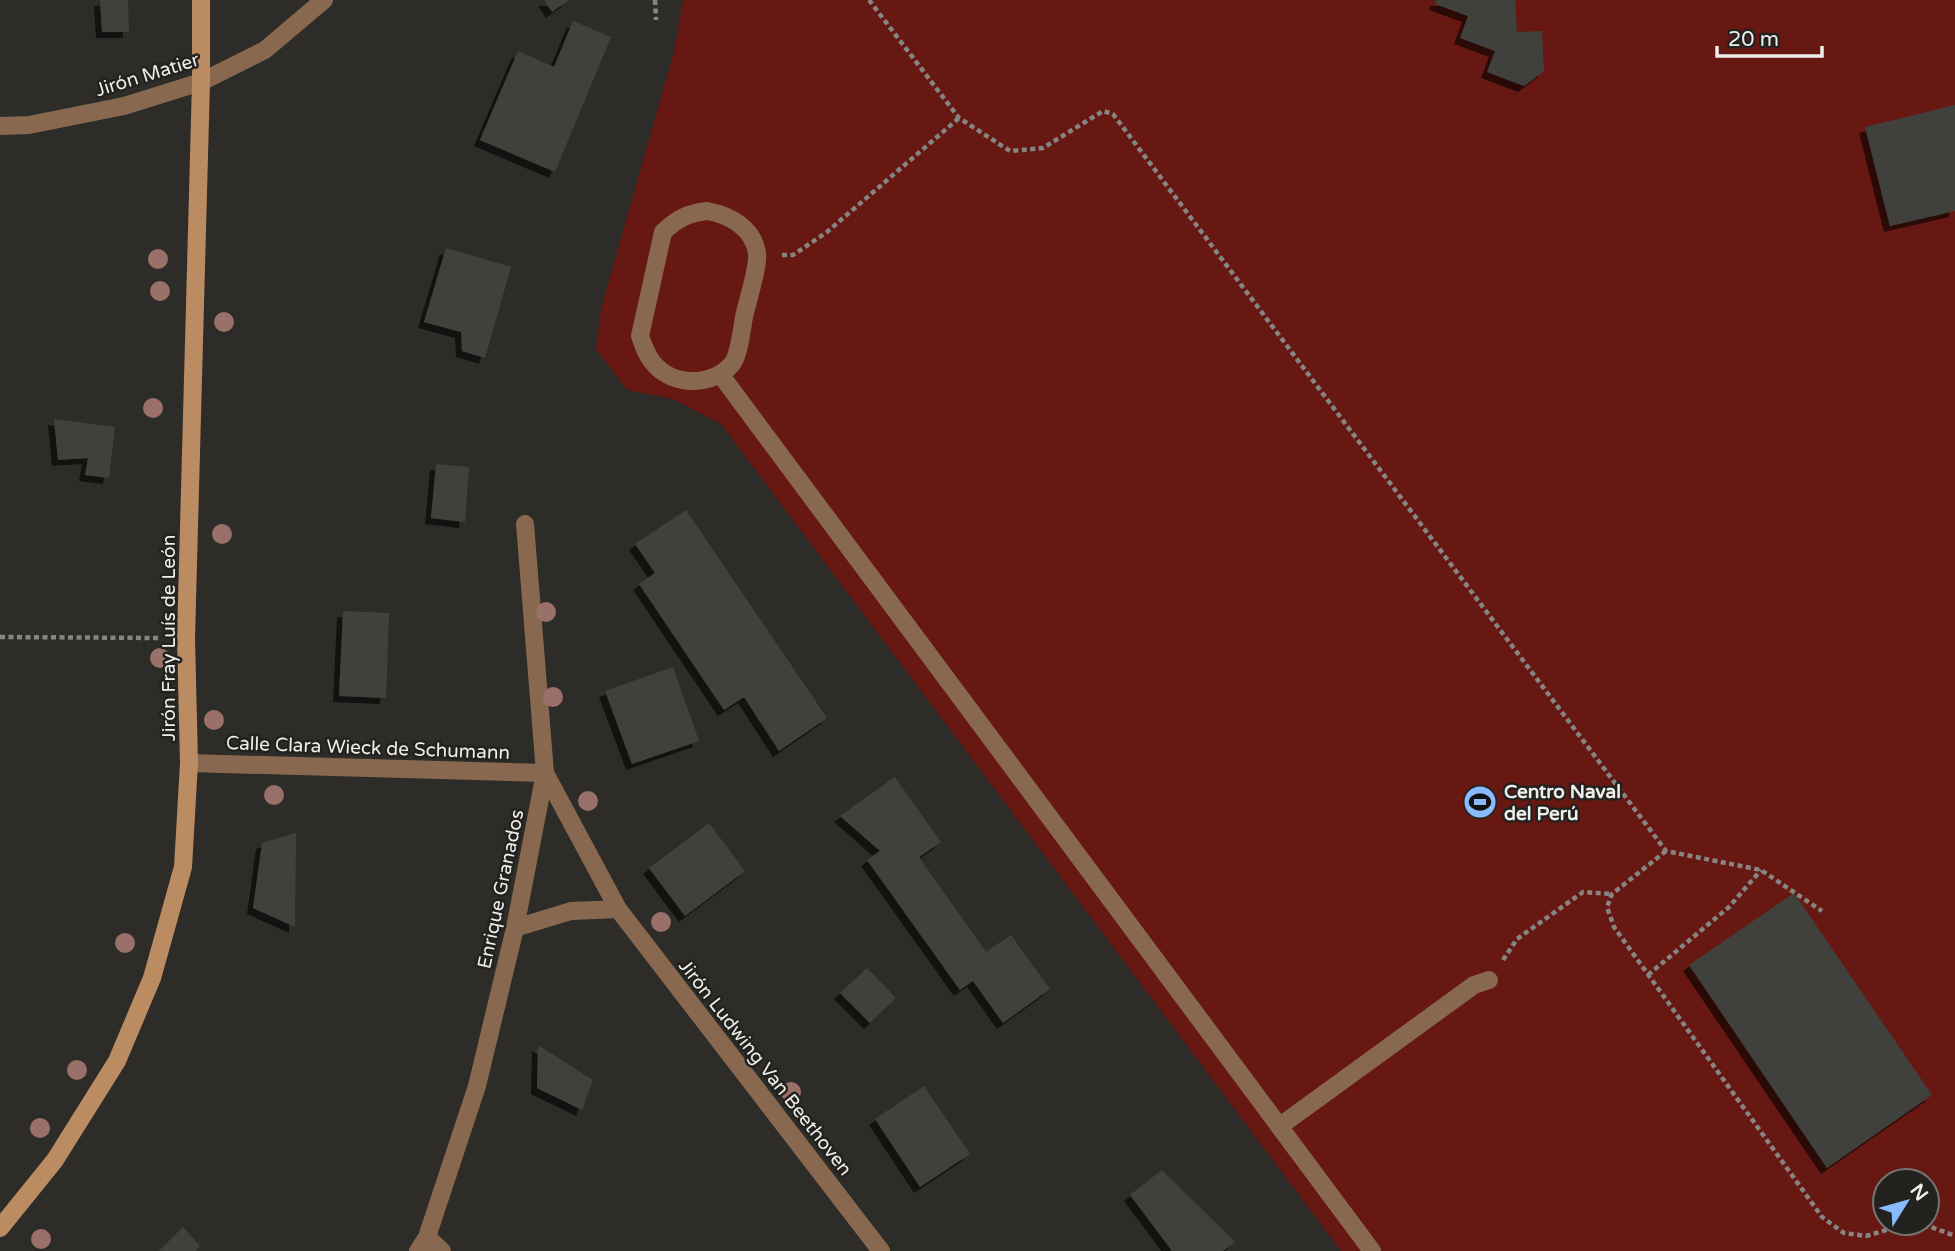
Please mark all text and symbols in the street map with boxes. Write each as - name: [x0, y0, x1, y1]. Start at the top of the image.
- scale bar: [1717, 14, 1822, 58]
- text: 20 m: [1728, 27, 1779, 52]
- street label: Jirón Matier: [93, 49, 203, 101]
- street label: Jirón Fray Luís de León: [158, 535, 180, 741]
- street label: Calle Clara Wieck de Schumann: [226, 732, 510, 764]
- place label: Centro Naval del Perú: [1504, 781, 1621, 825]
- sports icon: Centro Naval del Perú: [1461, 783, 1499, 821]
- street label: Enrique Granados: [473, 808, 529, 971]
- street label: Jirón Ludwing Van Beethoven: [674, 955, 856, 1180]
- north arrow: [1871, 1167, 1941, 1237]
- text: N: [1905, 1180, 1932, 1205]

